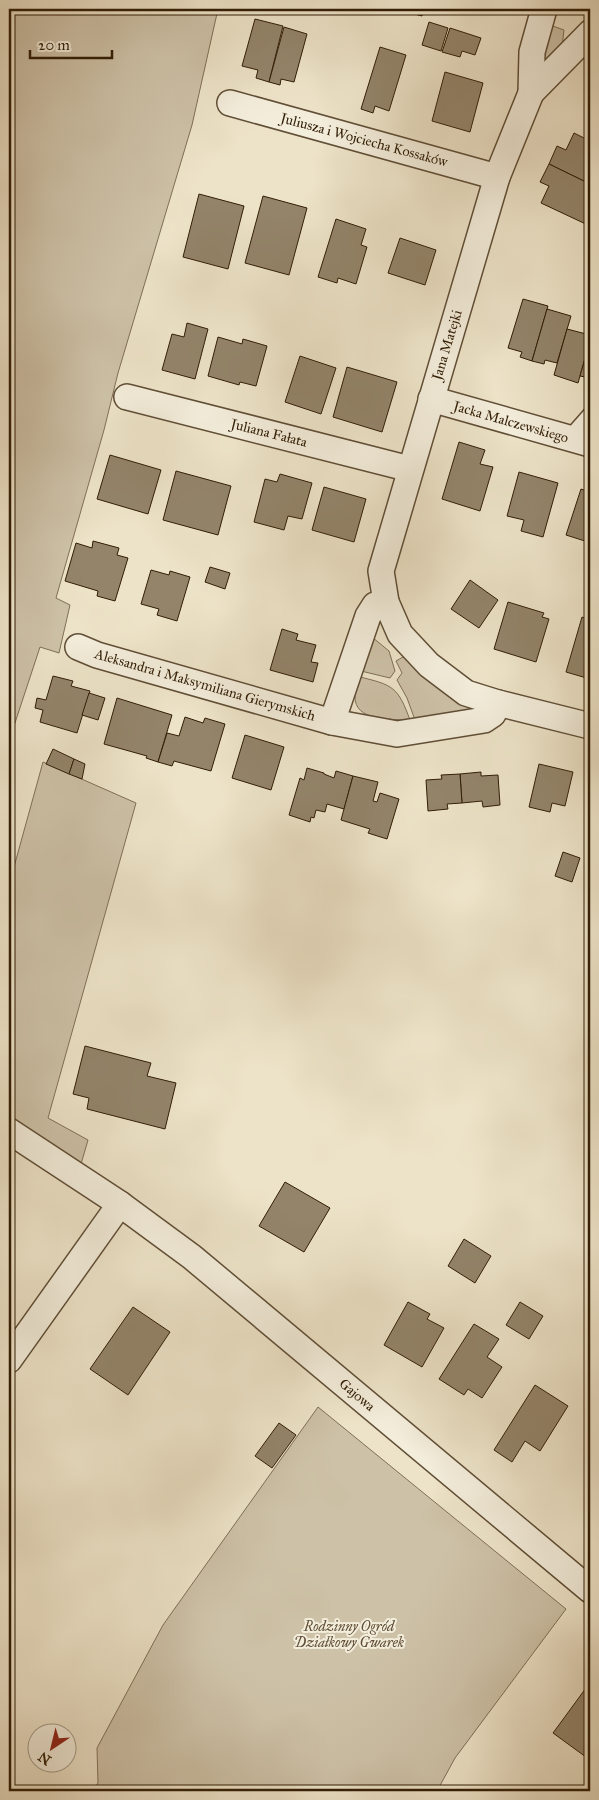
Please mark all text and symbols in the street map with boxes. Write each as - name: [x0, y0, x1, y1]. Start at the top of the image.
- scale bar: [30, 28, 112, 60]
- text: 20 m: [38, 36, 70, 54]
- street label: Juliusza i Wojciecha Kossaków: [276, 109, 450, 172]
- street label: Jana Matejki: [428, 308, 467, 384]
- street label: Jacka Malczewskiego: [449, 397, 571, 448]
- street label: Juliana Fałata: [227, 415, 309, 452]
- street label: Aleksandra i Maksymiliana Gierymskich: [92, 645, 318, 725]
- street label: Gajowa: [336, 1375, 378, 1415]
- park label: Rodzinny Ogród Działkowy Gwarek: [294, 1618, 405, 1651]
- north arrow: [28, 1722, 78, 1772]
- text: N: [35, 1748, 55, 1769]

